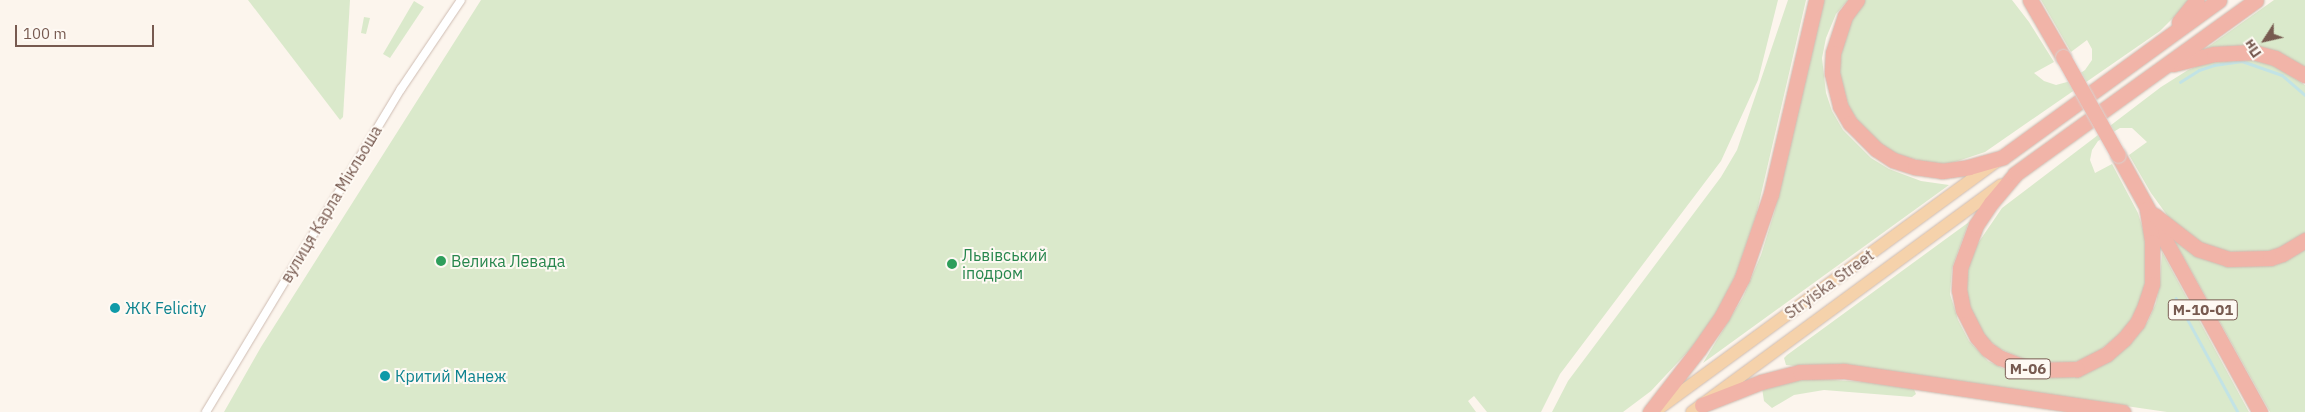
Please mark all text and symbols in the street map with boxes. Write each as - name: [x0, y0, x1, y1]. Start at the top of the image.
- scale bar: [18, 15, 156, 47]
- north arrow: [2240, 15, 2290, 65]
- text: 100 m: [23, 24, 67, 43]
- text: Пн: [2240, 36, 2265, 61]
- street label: вулиця Карла Мікльоша: [276, 122, 386, 286]
- place label: Львівський іподром: [962, 245, 1047, 283]
- street label: Stryiska Street: [1781, 245, 1877, 323]
- place label: Велика Левада: [451, 251, 565, 271]
- marker: Велика Левада: [435, 255, 447, 267]
- marker: Львівський іподром: [946, 258, 958, 270]
- place label: ЖК Felicity: [125, 298, 206, 318]
- road number: М-10-01: [2167, 298, 2239, 322]
- marker: ЖК Felicity: [109, 302, 121, 314]
- road number: М-06: [2004, 356, 2052, 382]
- place label: Критий Манеж: [395, 366, 506, 386]
- marker: Критий Манеж: [379, 370, 391, 382]

